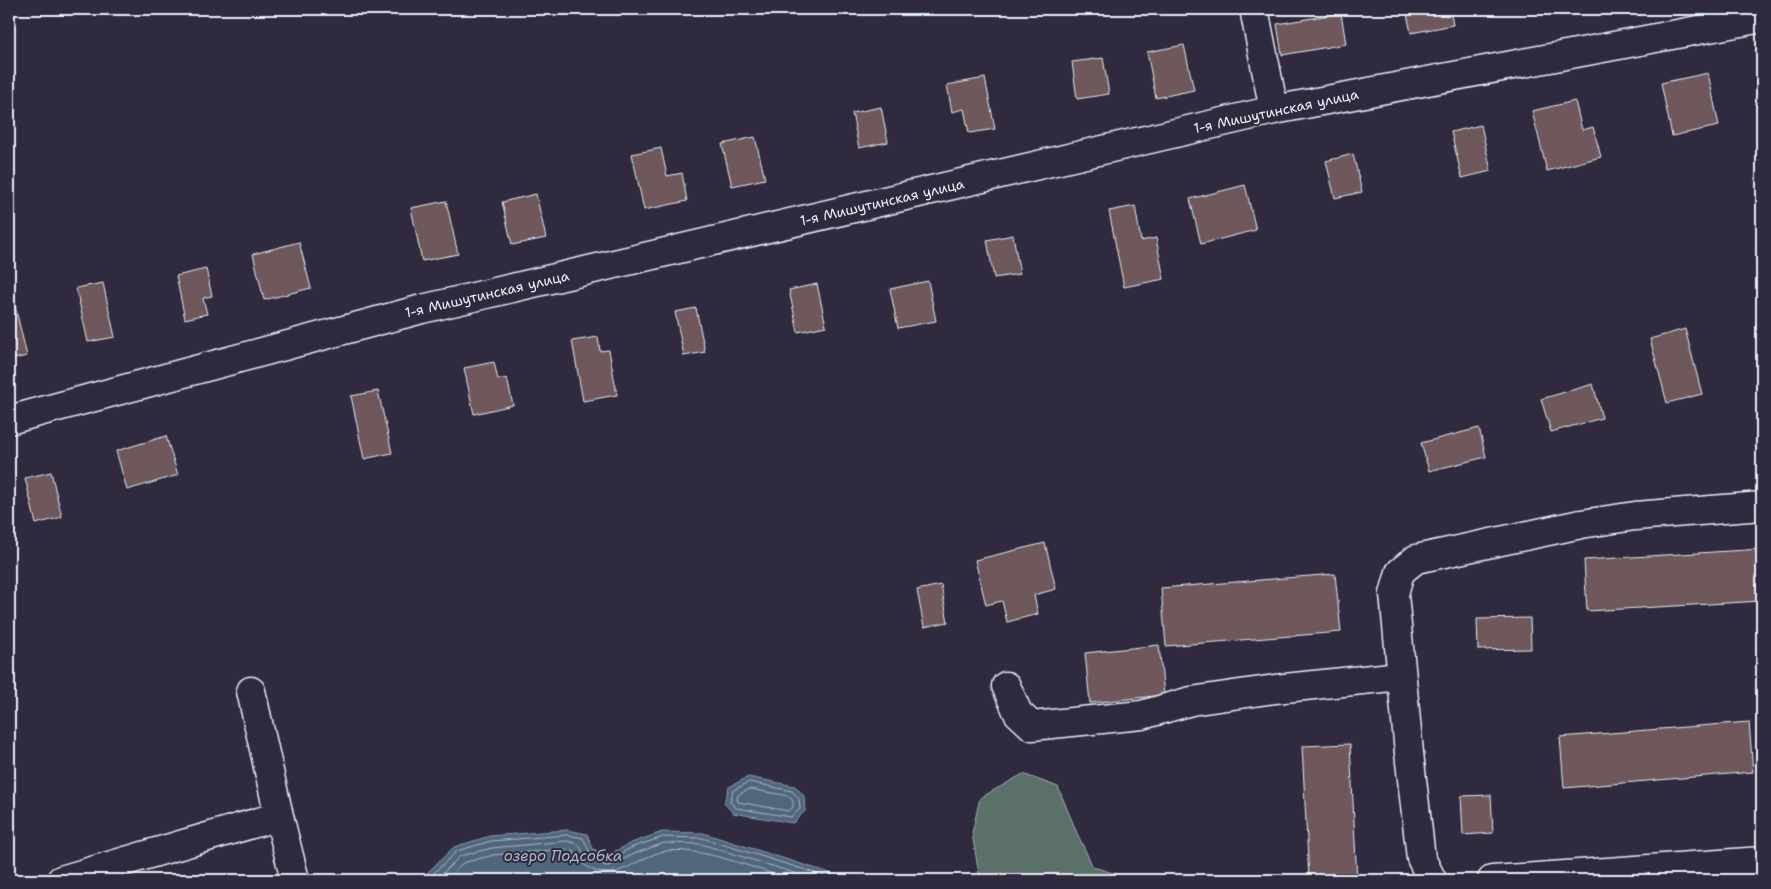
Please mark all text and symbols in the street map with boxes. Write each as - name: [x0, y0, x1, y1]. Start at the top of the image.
- street label: 1-я Мишутинская улица: [1192, 85, 1360, 137]
- street label: 1-я Мишутинская улица: [798, 174, 966, 230]
- street label: 1-я Мишутинская улица: [403, 266, 571, 322]
- water label: озеро Подсобка: [504, 846, 622, 866]

